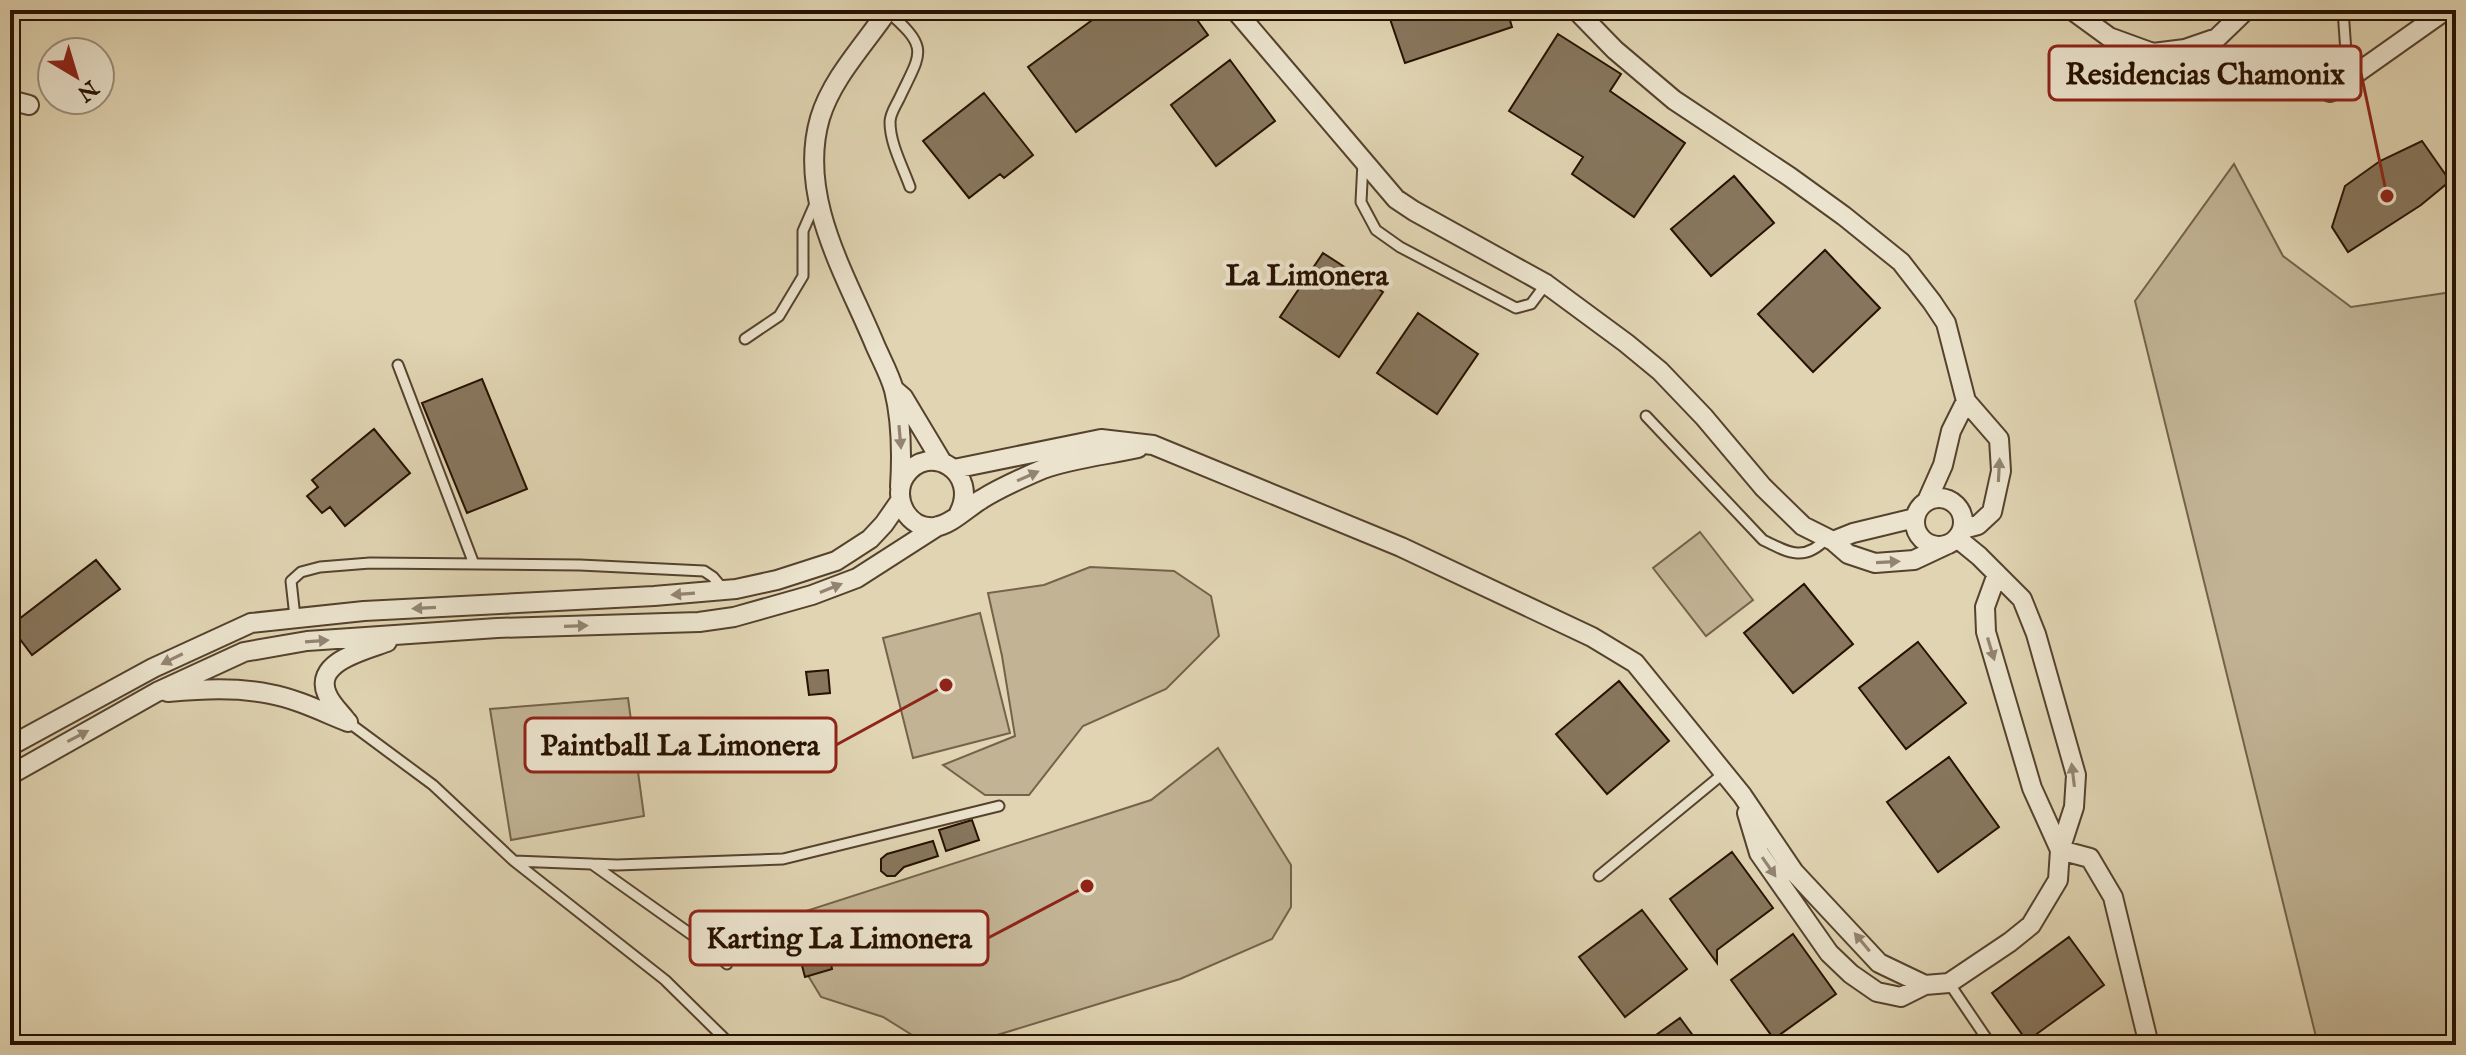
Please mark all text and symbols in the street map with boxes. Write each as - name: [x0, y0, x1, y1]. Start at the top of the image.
- north arrow: [36, 36, 116, 116]
- callout: Residencias Chamonix: [2049, 46, 2361, 100]
- text: Residencias Chamonix: [2065, 57, 2345, 95]
- text: N: [71, 73, 104, 107]
- district label: La Limonera: [1225, 258, 1390, 296]
- one-way arrow: [894, 425, 907, 450]
- one-way arrow: [1993, 457, 2006, 482]
- one-way arrow: [1016, 469, 1040, 483]
- one-way arrow: [1876, 556, 1901, 569]
- one-way arrow: [819, 581, 843, 594]
- one-way arrow: [670, 588, 695, 601]
- one-way arrow: [411, 601, 436, 614]
- one-way arrow: [564, 619, 589, 632]
- one-way arrow: [305, 634, 330, 647]
- one-way arrow: [1985, 637, 1998, 661]
- one-way arrow: [161, 652, 184, 665]
- callout: Paintball La Limonera: [525, 718, 836, 772]
- text: Paintball La Limonera: [540, 728, 821, 766]
- one-way arrow: [67, 730, 89, 744]
- one-way arrow: [2066, 762, 2079, 787]
- one-way arrow: [1761, 857, 1776, 878]
- callout: Karting La Limonera: [690, 911, 988, 965]
- text: Karting La Limonera: [706, 921, 973, 959]
- one-way arrow: [1854, 932, 1871, 952]

